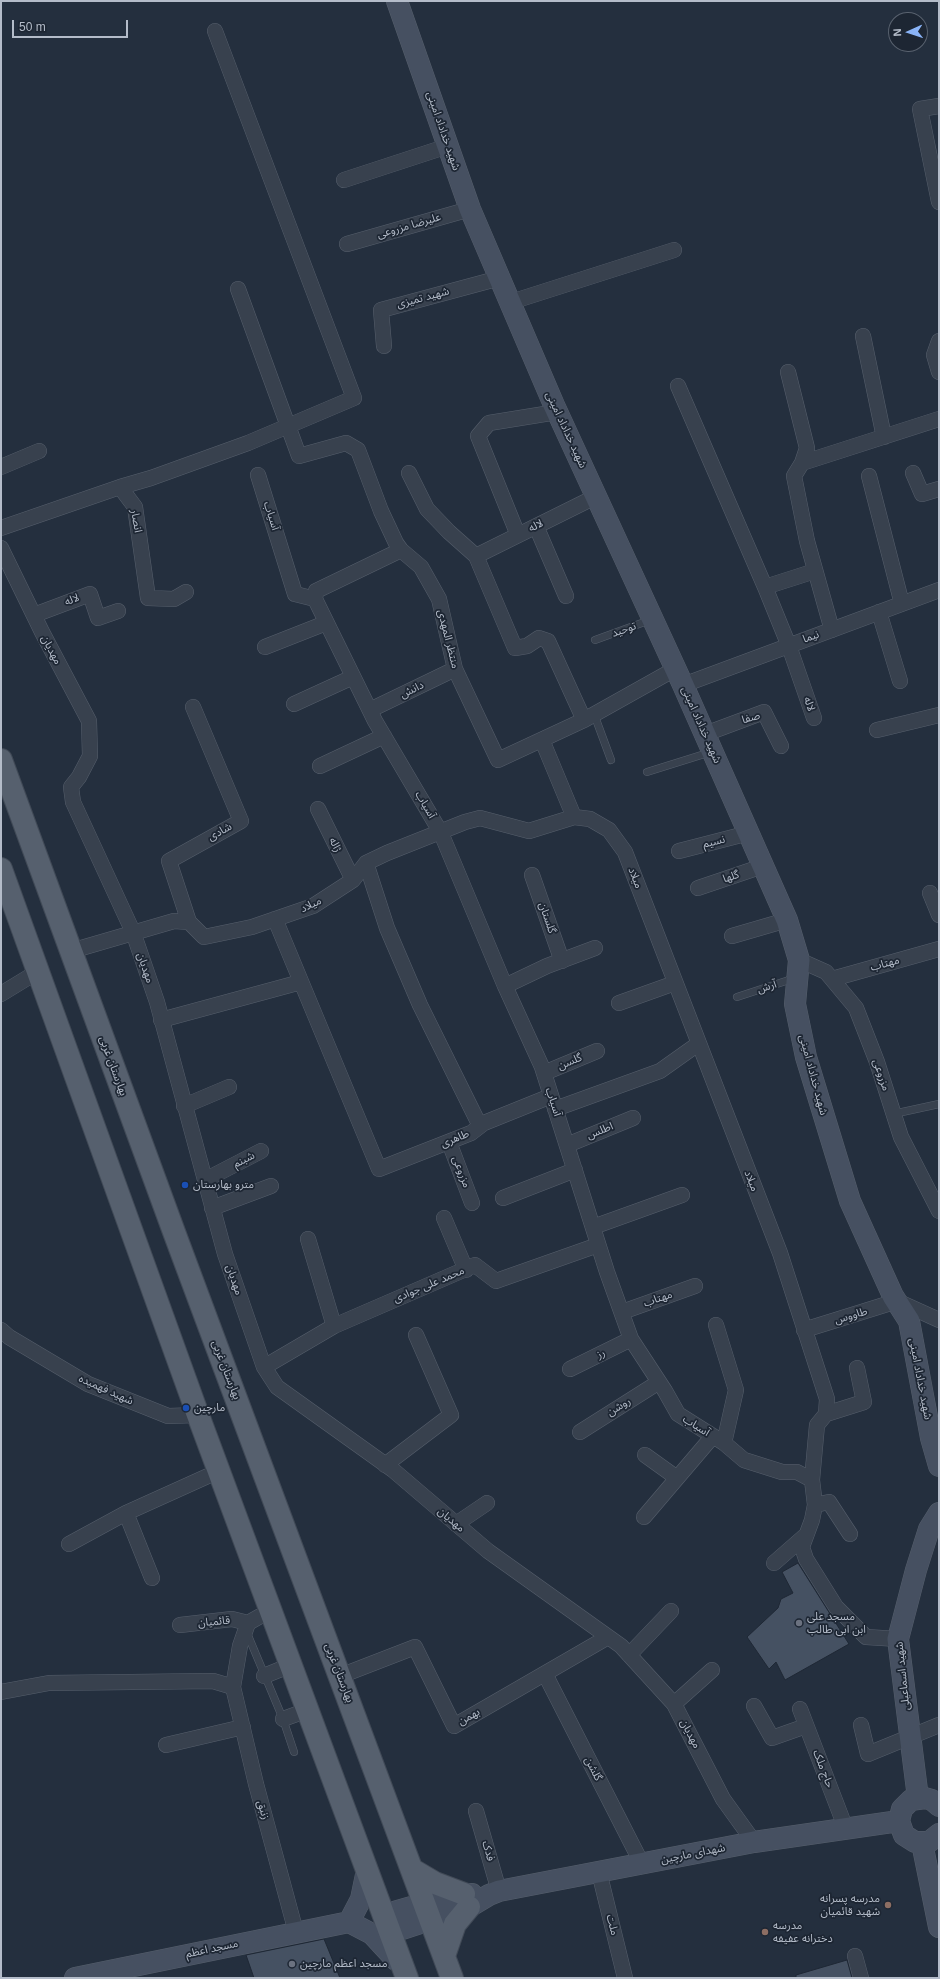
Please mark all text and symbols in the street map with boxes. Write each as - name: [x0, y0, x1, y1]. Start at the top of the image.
- scale bar: [14, 12, 130, 38]
- north arrow: [888, 12, 928, 52]
- text: 50 m: [19, 20, 46, 34]
- text: N: [891, 28, 903, 37]
- street label: شهید خداداد امینی: [423, 90, 463, 172]
- street label: علیرضا مزروعی: [376, 211, 442, 241]
- street label: شهید تمیزی: [395, 285, 451, 311]
- street label: شهید خداداد امینی: [543, 390, 589, 470]
- street label: آسیاب: [260, 500, 282, 532]
- street label: انصار: [127, 508, 145, 534]
- street label: لاله: [526, 517, 546, 535]
- street label: لاله: [63, 591, 81, 609]
- street label: منتظر المهدی: [434, 608, 462, 670]
- street label: توحید: [610, 620, 638, 640]
- street label: نیما: [801, 628, 821, 646]
- street label: مهدیان: [38, 633, 64, 667]
- street label: دانش: [398, 679, 426, 701]
- street label: شهید خداداد امینی: [678, 685, 724, 765]
- street label: لاله: [800, 695, 818, 713]
- street label: صفا: [740, 709, 762, 727]
- street label: آسیاب: [412, 789, 438, 821]
- street label: شادی: [206, 820, 234, 844]
- street label: نسیم: [701, 833, 727, 851]
- street label: ژاله: [326, 836, 344, 854]
- street label: میلاد: [625, 865, 645, 891]
- street label: گلها: [721, 868, 741, 886]
- street label: میلاد: [298, 894, 324, 916]
- street label: گلستان: [536, 901, 558, 935]
- street label: مهدیان: [134, 951, 156, 985]
- street label: مهتاب: [869, 954, 901, 974]
- street label: آرش: [756, 978, 778, 996]
- street label: شهید خداداد امینی: [796, 1033, 830, 1117]
- street label: بهارستان غربی: [96, 1034, 130, 1098]
- street label: گلسن: [556, 1051, 584, 1073]
- street label: مزروعی: [870, 1057, 892, 1093]
- street label: آسیاب: [542, 1086, 564, 1118]
- street label: اطلس: [585, 1120, 615, 1142]
- street label: طاهری: [439, 1127, 471, 1151]
- street label: شبنم: [231, 1149, 257, 1171]
- street label: مزروعی: [449, 1154, 473, 1190]
- street label: میلاد: [741, 1168, 761, 1194]
- place label: مترو بهارستان: [193, 1178, 254, 1192]
- marker: مترو بهارستان: [180, 1180, 190, 1190]
- street label: مهدیان: [223, 1263, 245, 1297]
- street label: محمد علی جوادی: [391, 1264, 467, 1306]
- street label: مهتاب: [642, 1288, 674, 1310]
- street label: طاووس: [833, 1305, 869, 1327]
- street label: شهید خداداد امینی: [906, 1337, 934, 1421]
- street label: بهارستان غربی: [209, 1338, 243, 1402]
- street label: رز: [594, 1346, 608, 1362]
- street label: شهید فهمیده: [77, 1372, 135, 1408]
- street label: روشن: [605, 1395, 633, 1419]
- place label: مارچین: [194, 1401, 225, 1415]
- marker: مارچین: [181, 1403, 191, 1413]
- street label: آسیاب: [680, 1413, 712, 1439]
- street label: مهدیان: [435, 1505, 467, 1535]
- place label: مسجد علی ابن ابی طالب: [807, 1610, 866, 1636]
- street label: قائمیان: [197, 1614, 231, 1630]
- marker: مسجد علی ابن ابی طالب: [794, 1618, 804, 1628]
- street label: بهارستان غربی: [322, 1641, 356, 1705]
- street label: شهید اسماعیلی: [893, 1641, 913, 1711]
- street label: بهمن: [456, 1706, 482, 1728]
- street label: مهدیان: [677, 1717, 703, 1751]
- street label: حاج ملک: [810, 1748, 836, 1790]
- street label: گلشن: [581, 1755, 605, 1783]
- street label: زنبق: [254, 1799, 272, 1821]
- street label: فدک: [479, 1839, 497, 1863]
- street label: شهدای مارچین: [660, 1841, 726, 1867]
- place label: مدرسه پسرانه شهید قائمیان: [820, 1892, 880, 1918]
- marker: مدرسه پسرانه شهید قائمیان: [883, 1900, 893, 1910]
- street label: ملت: [603, 1913, 621, 1937]
- place label: مدرسه دخترانه عفیفه: [773, 1919, 833, 1945]
- marker: مدرسه دخترانه عفیفه: [760, 1927, 770, 1937]
- street label: مسجد اعظم: [185, 1937, 239, 1961]
- place label: مسجد اعظم مارچین: [300, 1957, 387, 1971]
- marker: مسجد اعظم مارچین: [287, 1959, 297, 1969]

